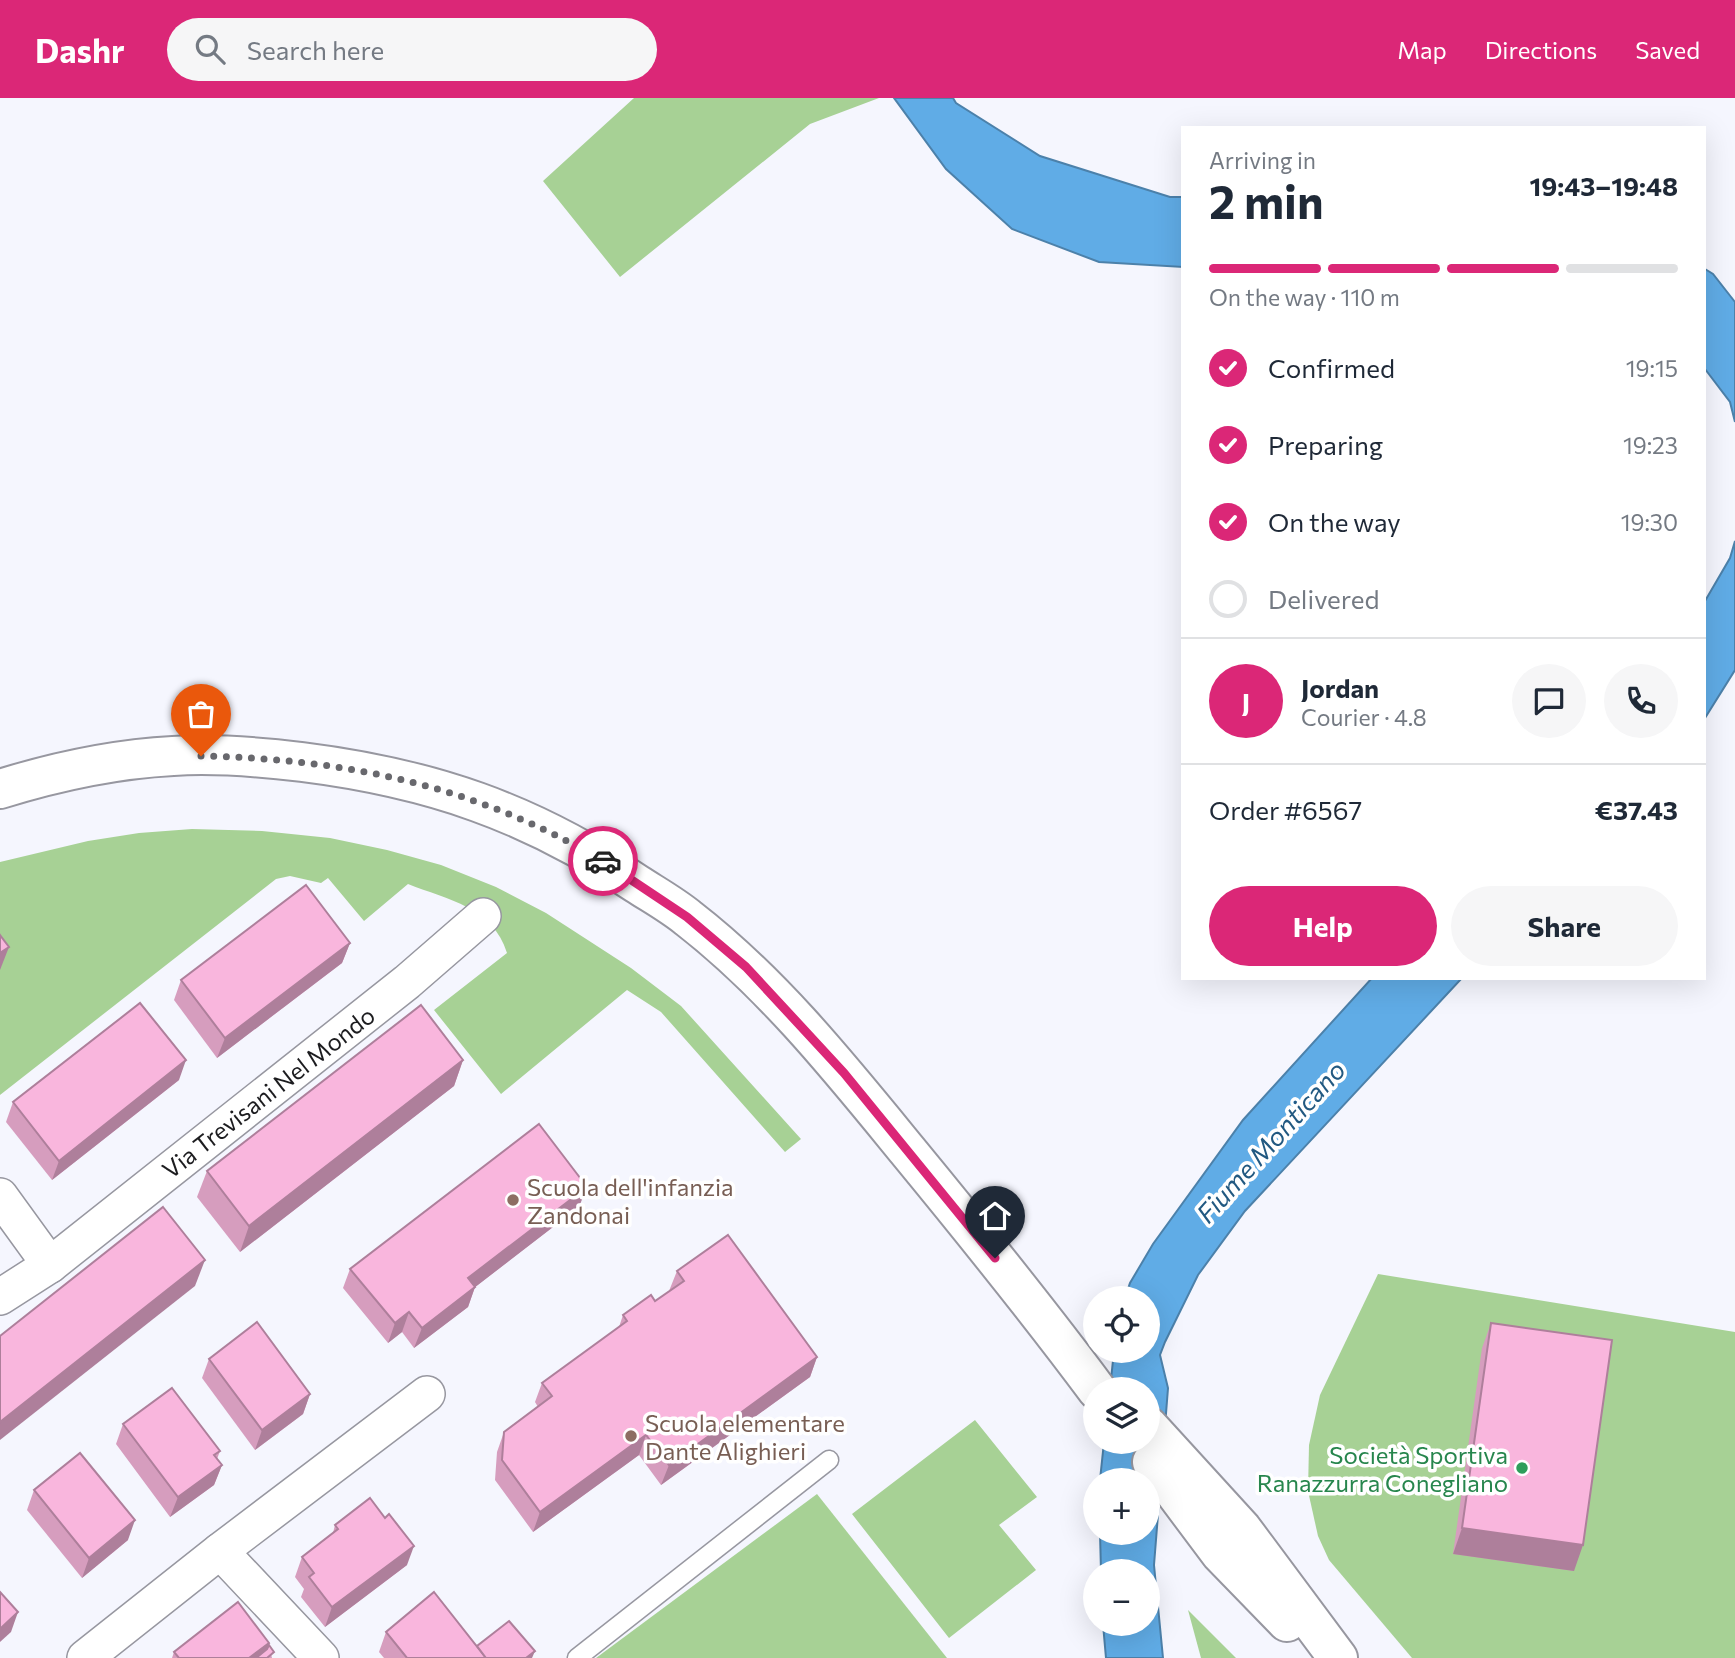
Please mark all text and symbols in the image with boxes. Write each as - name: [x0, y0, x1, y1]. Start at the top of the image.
- search box: [167, 18, 657, 81]
- text: Dashr: [35, 29, 125, 70]
- icon: search: [191, 30, 229, 68]
- text: Search here: [247, 34, 384, 65]
- text: Map: [1397, 35, 1447, 64]
- text: Directions: [1485, 35, 1597, 64]
- text: Saved: [1635, 35, 1700, 64]
- text: Arriving in: [1209, 146, 1316, 174]
- text: 19:43–19:48: [1530, 170, 1678, 201]
- text: 2 min: [1209, 172, 1324, 228]
- text: On the way · 110 m: [1209, 283, 1400, 311]
- icon: check: [1209, 349, 1247, 387]
- text: Confirmed: [1268, 352, 1395, 383]
- text: 19:15: [1626, 354, 1678, 382]
- icon: check: [1209, 426, 1247, 464]
- text: Preparing: [1268, 429, 1383, 460]
- text: 19:23: [1623, 431, 1678, 459]
- icon: check: [1209, 503, 1247, 541]
- text: On the way: [1268, 506, 1401, 537]
- text: 19:30: [1621, 508, 1678, 536]
- text: Delivered: [1268, 583, 1379, 614]
- button: chat: [1512, 664, 1586, 738]
- button: phone: [1604, 664, 1678, 738]
- text: Jordan: [1301, 672, 1379, 703]
- pin: [171, 684, 231, 756]
- text: J: [1242, 686, 1250, 717]
- icon: bag: [182, 695, 220, 733]
- text: Courier · 4.8: [1301, 703, 1427, 731]
- text: Order #6567: [1209, 794, 1362, 825]
- text: €37.43: [1595, 794, 1678, 825]
- courier: [568, 826, 638, 896]
- icon: car: [584, 842, 622, 880]
- button: Help: [1209, 886, 1437, 966]
- button: Share: [1451, 886, 1678, 966]
- street label: Via Trevisani Nel Mondo: [156, 1000, 380, 1184]
- water label: Fiume Monticano: [1189, 1054, 1351, 1228]
- place label: Scuola dell'infanzia Zandonai: [527, 1172, 734, 1229]
- pin: [965, 1186, 1025, 1258]
- marker: Scuola dell'infanzia Zandonai: [505, 1192, 521, 1208]
- icon: home: [976, 1197, 1014, 1235]
- map controls: [1083, 1286, 1160, 1636]
- button: locate: [1083, 1286, 1160, 1363]
- button: layers: [1083, 1377, 1160, 1454]
- place label: Scuola elementare Dante Alighieri: [645, 1408, 845, 1465]
- marker: Scuola elementare Dante Alighieri: [623, 1428, 639, 1444]
- place label: Società Sportiva Ranazzurra Conegliano: [1257, 1440, 1508, 1497]
- marker: Società Sportiva Ranazzurra Conegliano: [1514, 1460, 1530, 1476]
- button: +: [1083, 1468, 1160, 1545]
- button: −: [1083, 1559, 1160, 1636]

